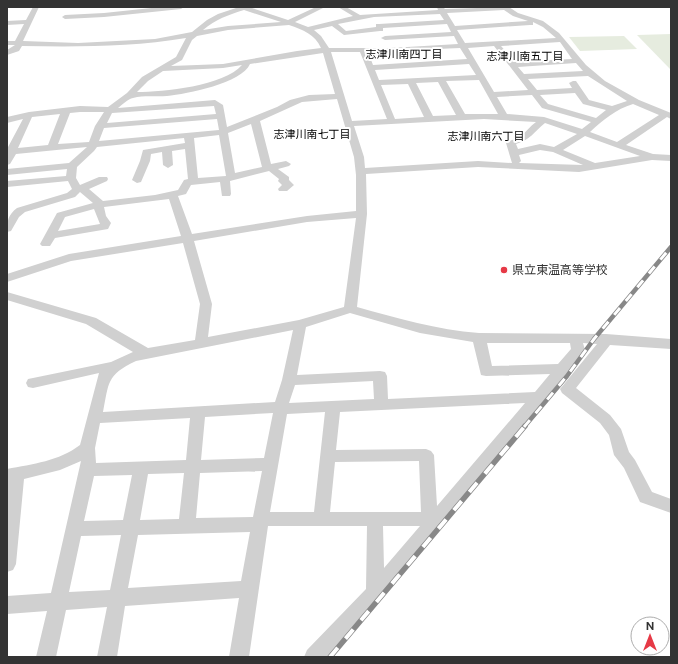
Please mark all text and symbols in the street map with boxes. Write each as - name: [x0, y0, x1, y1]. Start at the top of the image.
- district label: 志津川南四丁目: [366, 48, 443, 60]
- district label: 志津川南五丁目: [487, 50, 564, 62]
- district label: 志津川南七丁目: [274, 128, 351, 140]
- district label: 志津川南六丁目: [448, 130, 525, 142]
- place label: 県立東温高等学校: [512, 263, 608, 277]
- marker: 県立東温高等学校: [499, 265, 509, 275]
- north arrow: [630, 616, 670, 656]
- text: N: [646, 620, 654, 632]

